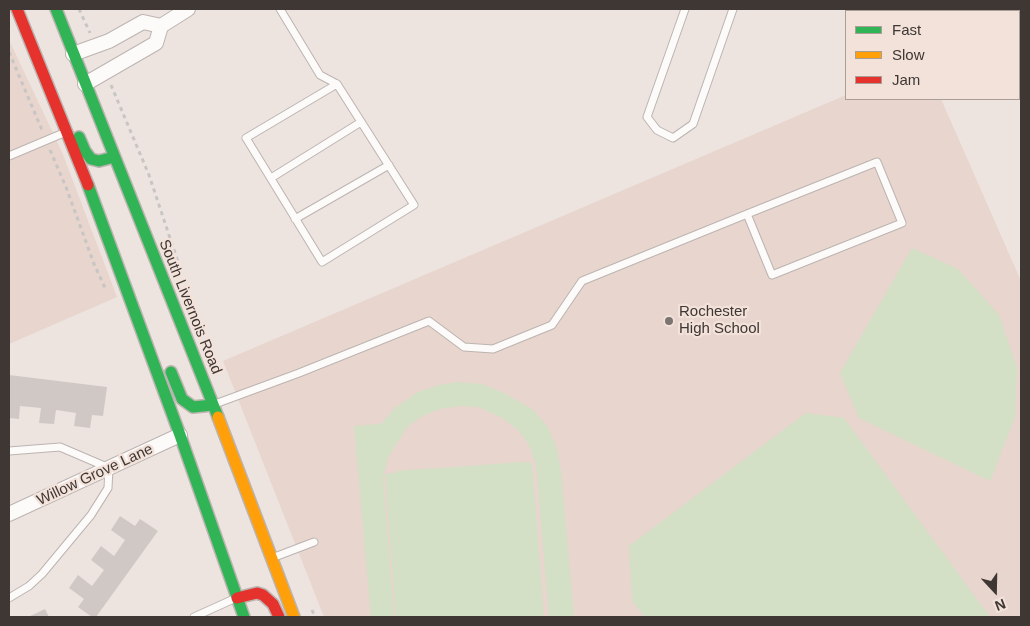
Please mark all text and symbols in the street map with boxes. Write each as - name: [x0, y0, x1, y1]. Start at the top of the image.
- legend: [845, 10, 1020, 100]
- text: Fast: [892, 21, 921, 38]
- text: Slow: [892, 46, 925, 63]
- text: Jam: [892, 71, 920, 88]
- street label: South Livernois Road: [155, 237, 225, 377]
- place label: Rochester High School: [679, 303, 760, 338]
- marker: Rochester High School: [663, 315, 675, 327]
- street label: Willow Grove Lane: [34, 440, 156, 510]
- north arrow: [970, 566, 1020, 616]
- text: N: [993, 596, 1008, 614]

